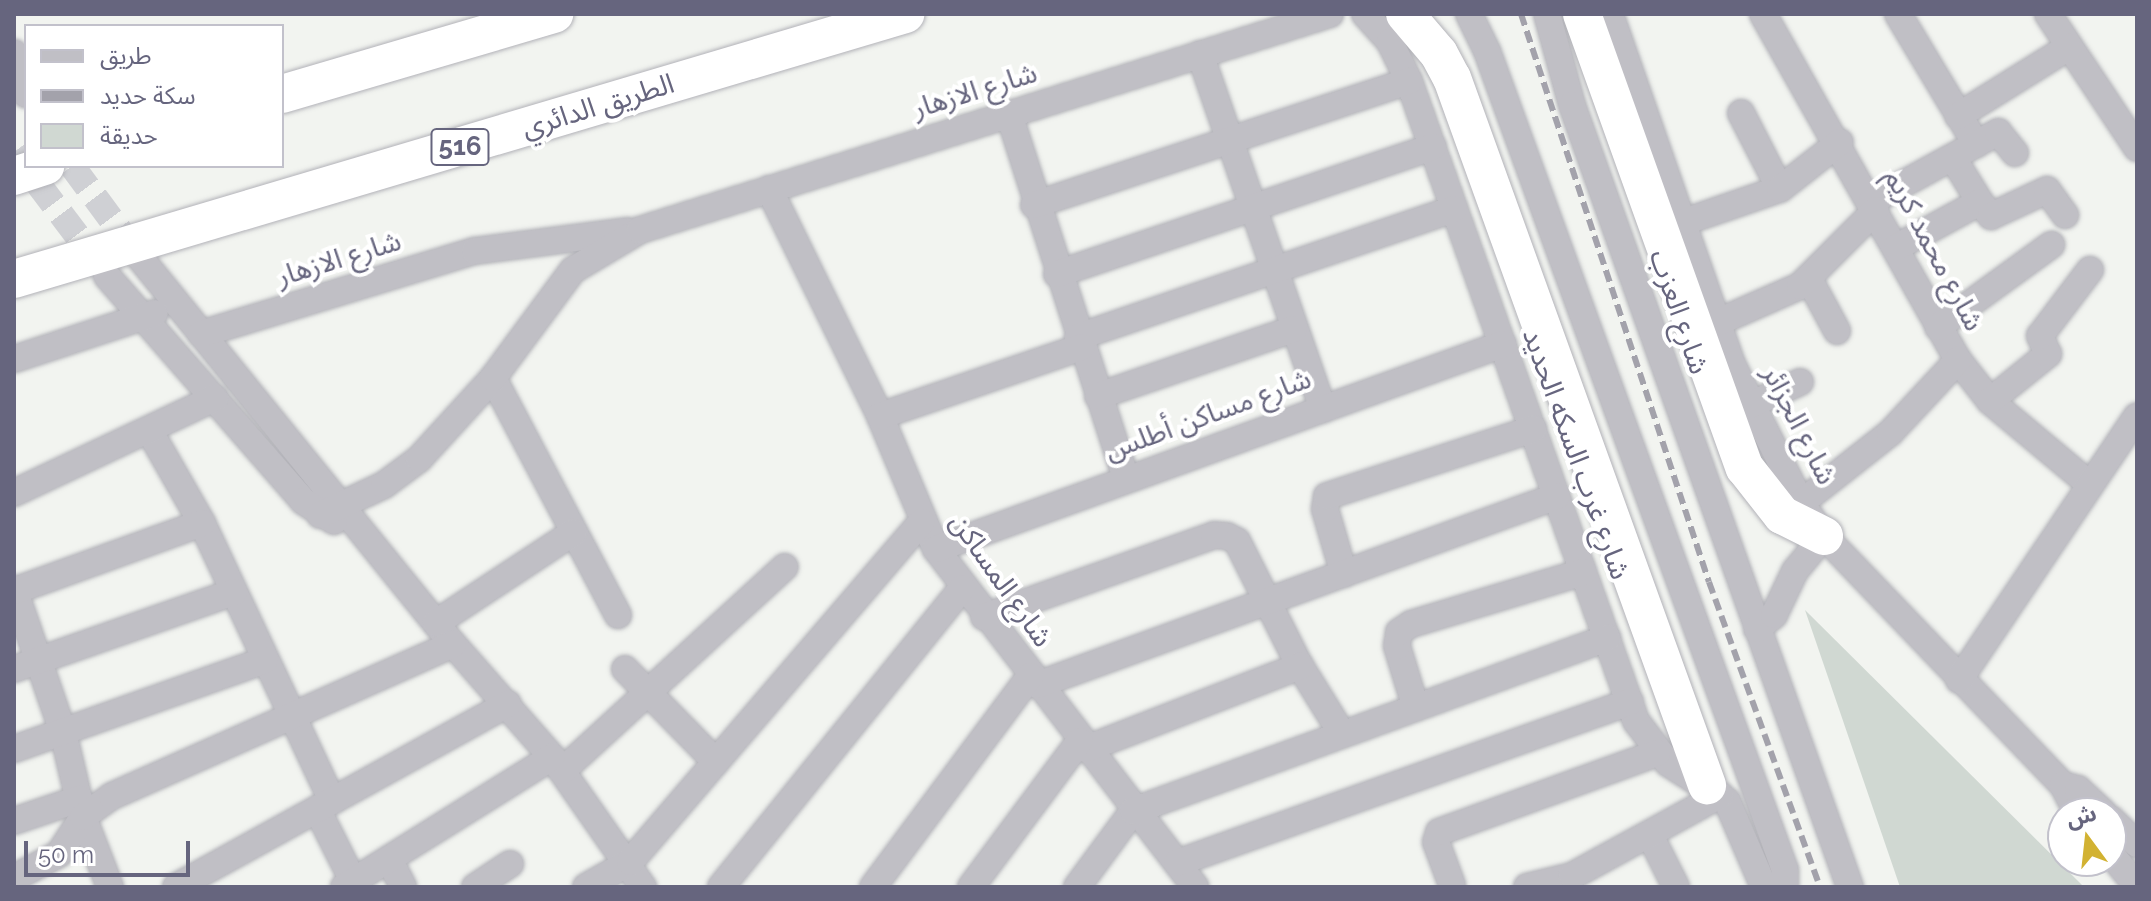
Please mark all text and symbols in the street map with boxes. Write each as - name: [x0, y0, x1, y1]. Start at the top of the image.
- legend: [24, 24, 284, 168]
- text: طريق: [100, 41, 152, 70]
- street label: شارع الازهار: [909, 56, 1041, 126]
- street label: الطريق الدائري: [518, 67, 678, 145]
- text: سكة حديد: [100, 81, 196, 110]
- text: حديقة: [100, 121, 158, 150]
- road number: 516: [430, 125, 490, 169]
- street label: شارع محمد كريم: [1877, 163, 1991, 337]
- street label: شارع الازهار: [273, 224, 405, 294]
- street label: شارع العزب: [1642, 245, 1716, 379]
- street label: شارع غرب السكه الحديد: [1515, 324, 1637, 584]
- street label: شارع الجزائر: [1755, 360, 1843, 490]
- street label: شارع مساكن أطلس: [1100, 362, 1316, 468]
- street label: شارع المساكن: [943, 507, 1059, 653]
- north arrow: [2047, 797, 2127, 877]
- text: ش: [2063, 799, 2099, 832]
- scale bar: [28, 825, 194, 875]
- text: 50 m: [38, 840, 94, 869]

